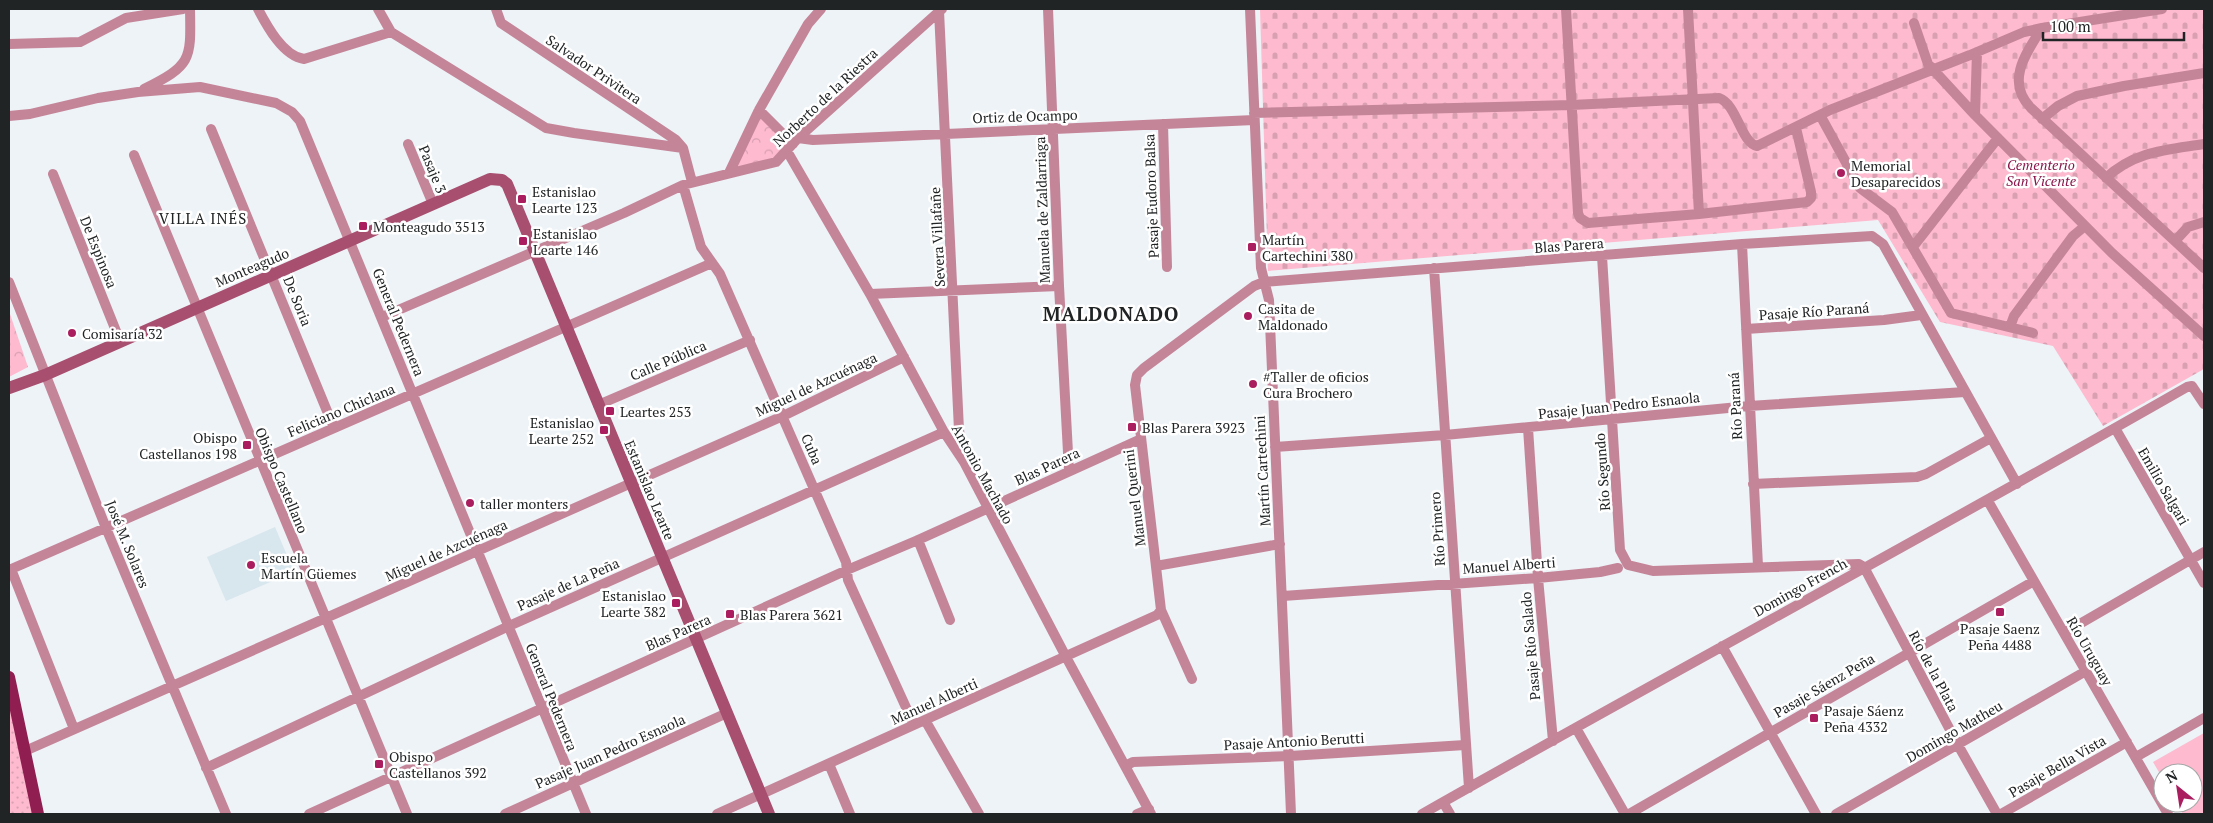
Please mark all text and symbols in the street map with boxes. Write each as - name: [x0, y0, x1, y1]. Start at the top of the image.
- scale bar: [2043, 10, 2184, 42]
- text: 100 m: [2050, 16, 2091, 36]
- street label: Salvador Privitera: [543, 30, 645, 108]
- street label: Norberto de la Riestra: [769, 43, 881, 151]
- street label: Ortiz de Ocampo: [972, 105, 1078, 127]
- street label: Pasaje Eudoro Balsa: [1139, 134, 1163, 258]
- street label: Manuela de Zaldarriaga: [1030, 136, 1054, 284]
- street label: Pasaje 3: [415, 142, 451, 196]
- park label: Cementerio San Vicente: [2006, 155, 2077, 190]
- place label: Memorial Desaparecidos: [1851, 156, 1941, 191]
- marker: Memorial Desaparecidos: [1835, 167, 1847, 179]
- place label: Estanislao Learte 123: [532, 182, 597, 217]
- street label: Severa Villafañe: [925, 187, 949, 287]
- marker: Estanislao Learte 123: [516, 193, 528, 205]
- district label: VILLA INÉS: [159, 208, 247, 228]
- street label: De Espinosa: [76, 213, 122, 291]
- place label: Monteagudo 3513: [373, 217, 485, 236]
- marker: Monteagudo 3513: [357, 220, 369, 232]
- place label: Estanislao Learte 146: [533, 224, 599, 259]
- place label: Martín Cartechini 380: [1262, 230, 1353, 265]
- street label: Blas Parera: [1534, 233, 1604, 257]
- marker: Estanislao Learte 146: [517, 235, 529, 247]
- marker: Martín Cartechini 380: [1246, 241, 1258, 253]
- street label: Monteagudo: [212, 243, 292, 291]
- street label: General Pedernera: [369, 265, 429, 379]
- street label: De Soria: [279, 273, 317, 329]
- street label: Pasaje Río Paraná: [1758, 298, 1870, 324]
- place label: Casita de Maldonado: [1258, 299, 1328, 334]
- district label: MALDONADO: [1043, 301, 1179, 326]
- marker: Casita de Maldonado: [1242, 310, 1254, 322]
- place label: Comisaría 32: [82, 324, 163, 343]
- marker: Comisaría 32: [66, 327, 78, 339]
- street label: Calle Pública: [627, 335, 709, 385]
- street label: Miguel de Azcuénaga: [752, 347, 880, 421]
- place label: #Taller de oficios Cura Brochero: [1263, 367, 1369, 402]
- street label: Río Paraná: [1724, 372, 1746, 440]
- marker: #Taller de oficios Cura Brochero: [1247, 378, 1259, 390]
- street label: Feliciano Chiclana: [284, 379, 398, 441]
- street label: Pasaje Juan Pedro Esnaola: [1537, 387, 1701, 423]
- place label: Leartes 253: [620, 402, 691, 421]
- marker: Leartes 253: [604, 405, 616, 417]
- place label: Estanislao Learte 252: [529, 413, 594, 448]
- street label: Martín Cartechini: [1250, 415, 1274, 527]
- place label: Blas Parera 3923: [1142, 418, 1245, 437]
- street label: Antonio Machado: [948, 421, 1018, 527]
- marker: Blas Parera 3923: [1126, 421, 1138, 433]
- street label: Obispo Castellano: [251, 424, 313, 536]
- marker: Estanislao Learte 252: [598, 424, 610, 436]
- place label: Obispo Castellanos 198: [139, 428, 237, 463]
- street label: Cuba: [797, 431, 827, 467]
- street label: Río Segundo: [1590, 432, 1614, 512]
- street label: Estanislao Learte: [620, 437, 680, 543]
- marker: Obispo Castellanos 198: [241, 439, 253, 451]
- street label: Blas Parera: [1011, 443, 1083, 489]
- street label: Emilio Salgari: [2134, 444, 2194, 528]
- street label: Manuel Querini: [1119, 448, 1149, 548]
- street label: Río Primero: [1425, 491, 1449, 567]
- place label: taller monters: [480, 494, 568, 513]
- street label: José M. Solares: [102, 497, 154, 591]
- marker: taller monters: [464, 497, 476, 509]
- street label: Miguel de Azcuénaga: [382, 514, 510, 586]
- place label: Escuela Martín Güemes: [261, 548, 357, 583]
- street label: Manuel Alberti: [1462, 552, 1556, 578]
- street label: Pasaje de La Peña: [514, 553, 622, 615]
- street label: Domingo French: [1750, 554, 1850, 620]
- marker: Escuela Martín Güemes: [245, 559, 257, 571]
- place label: Estanislao Learte 382: [601, 586, 666, 621]
- street label: Pasaje Río Salado: [1516, 591, 1544, 701]
- marker: Estanislao Learte 382: [670, 597, 682, 609]
- place label: Blas Parera 3621: [740, 605, 843, 624]
- marker: Pasaje Saenz Peña 4488: [1994, 606, 2006, 618]
- marker: Blas Parera 3621: [724, 608, 736, 620]
- street label: Blas Parera: [642, 609, 714, 655]
- street label: Río Uruguay: [2063, 613, 2118, 690]
- place label: Pasaje Saenz Peña 4488: [1960, 619, 2040, 654]
- street label: Río de la Plata: [1905, 627, 1963, 715]
- street label: General Pedernera: [522, 640, 582, 754]
- street label: Pasaje Sáenz Peña: [1770, 648, 1878, 722]
- street label: Manuel Alberti: [888, 673, 980, 729]
- street label: Domingo Matheu: [1902, 696, 2006, 766]
- place label: Pasaje Sáenz Peña 4332: [1824, 701, 1904, 736]
- street label: Pasaje Juan Pedro Esnaola: [532, 709, 688, 793]
- marker: Pasaje Sáenz Peña 4332: [1808, 712, 1820, 724]
- street label: Pasaje Antonio Berutti: [1223, 728, 1365, 754]
- street label: Pasaje Bella Vista: [2005, 730, 2109, 802]
- place label: Obispo Castellanos 392: [389, 747, 487, 782]
- marker: Obispo Castellanos 392: [373, 758, 385, 770]
- north arrow: [2153, 763, 2203, 813]
- text: N: [2162, 765, 2181, 787]

